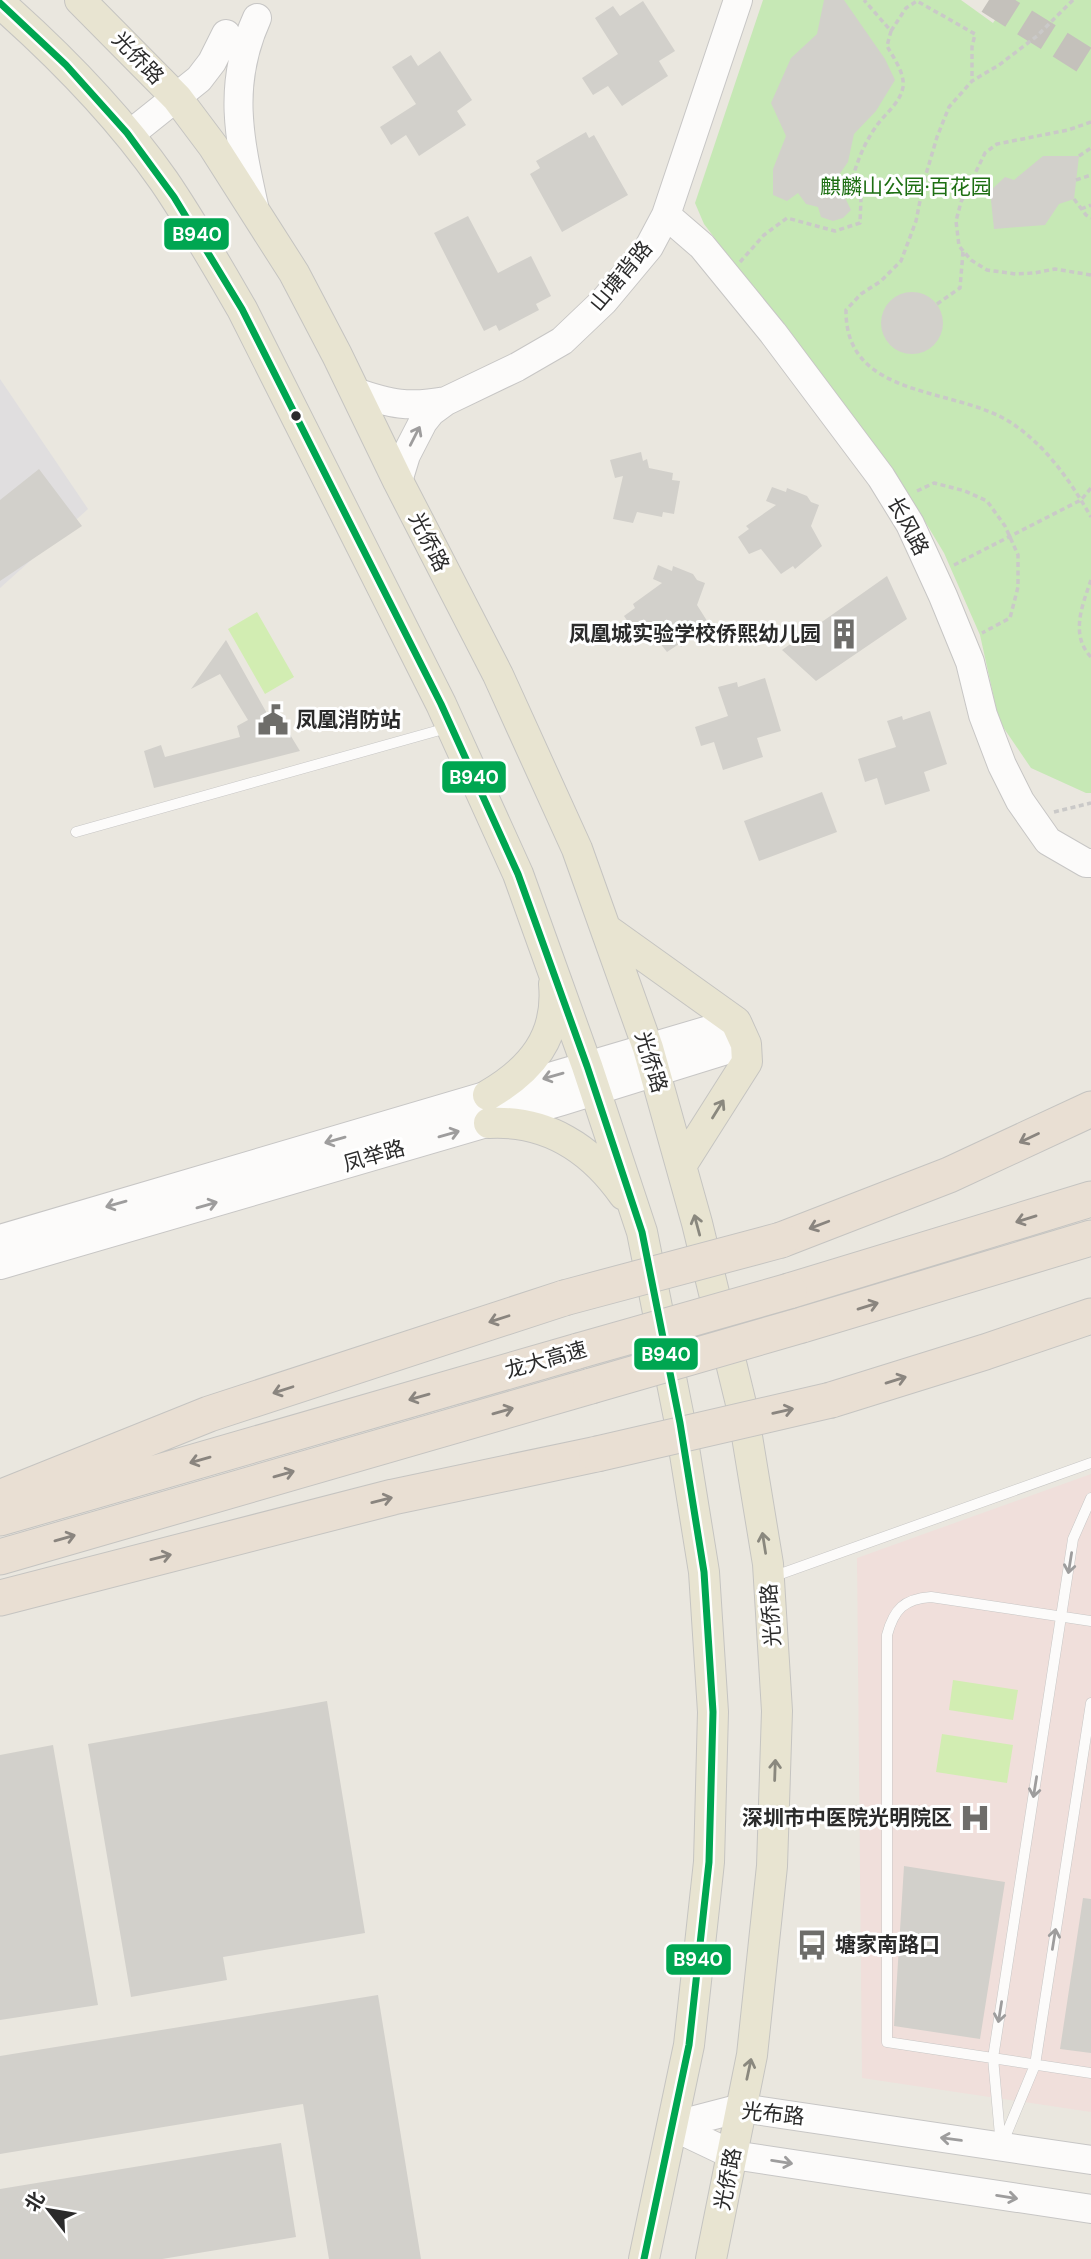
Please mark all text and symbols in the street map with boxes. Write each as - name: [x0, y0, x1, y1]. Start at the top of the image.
- street label: 光侨路: [106, 26, 170, 90]
- park label: 麒麟山公园·百花园: [820, 173, 992, 201]
- line badge: B940: [163, 217, 230, 251]
- text: B940: [172, 222, 222, 247]
- street label: 山塘背路: [583, 235, 659, 317]
- unlabelled marker: [289, 409, 303, 423]
- one-way arrow: [409, 426, 422, 447]
- street label: 长风路: [881, 492, 935, 560]
- street label: 光侨路: [402, 508, 456, 576]
- building icon: 凤凰城实验学校侨熙幼儿园: [827, 617, 861, 651]
- place label: 凤凰城实验学校侨熙幼儿园: [569, 620, 821, 648]
- public building icon: 凤凰消防站: [256, 703, 290, 737]
- place label: 凤凰消防站: [296, 706, 401, 734]
- line badge: B940: [441, 760, 507, 794]
- text: B940: [449, 765, 499, 790]
- street label: 光侨路: [628, 1028, 674, 1096]
- one-way arrow: [542, 1070, 565, 1083]
- one-way arrow: [711, 1099, 725, 1119]
- one-way arrow: [437, 1127, 459, 1140]
- one-way arrow: [1019, 1132, 1040, 1145]
- street label: 凤举路: [340, 1134, 408, 1178]
- one-way arrow: [324, 1135, 346, 1148]
- one-way arrow: [195, 1197, 217, 1210]
- one-way arrow: [106, 1199, 128, 1212]
- one-way arrow: [1015, 1213, 1037, 1226]
- one-way arrow: [690, 1214, 703, 1236]
- one-way arrow: [809, 1220, 831, 1233]
- one-way arrow: [856, 1299, 878, 1311]
- one-way arrow: [488, 1313, 510, 1326]
- street label: 龙大高速: [502, 1335, 590, 1385]
- line badge: B940: [633, 1337, 699, 1371]
- text: B940: [641, 1342, 691, 1367]
- one-way arrow: [885, 1372, 907, 1385]
- one-way arrow: [272, 1384, 294, 1397]
- one-way arrow: [408, 1391, 430, 1404]
- one-way arrow: [491, 1404, 513, 1417]
- one-way arrow: [771, 1404, 794, 1417]
- one-way arrow: [189, 1454, 211, 1467]
- one-way arrow: [273, 1467, 295, 1480]
- one-way arrow: [370, 1493, 392, 1506]
- one-way arrow: [54, 1530, 76, 1543]
- one-way arrow: [757, 1532, 770, 1555]
- one-way arrow: [149, 1550, 172, 1563]
- one-way arrow: [1063, 1551, 1076, 1574]
- street label: 光侨路: [755, 1583, 787, 1647]
- one-way arrow: [769, 1759, 782, 1782]
- one-way arrow: [1028, 1776, 1041, 1798]
- hospital icon: 深圳市中医院光明院区: [958, 1801, 992, 1835]
- place label: 深圳市中医院光明院区: [742, 1804, 952, 1832]
- bus stop icon: 塘家南路口: [795, 1928, 829, 1962]
- one-way arrow: [1048, 1928, 1061, 1951]
- place label: 塘家南路口: [835, 1931, 940, 1959]
- line badge: B940: [665, 1943, 732, 1976]
- text: B940: [673, 1947, 723, 1972]
- one-way arrow: [993, 2000, 1006, 2023]
- one-way arrow: [743, 2058, 757, 2081]
- street label: 光布路: [740, 2097, 806, 2131]
- one-way arrow: [940, 2132, 963, 2145]
- street label: 光侨路: [708, 2145, 748, 2213]
- one-way arrow: [771, 2156, 793, 2169]
- north arrow: [14, 2175, 84, 2245]
- text: 北: [19, 2187, 50, 2216]
- one-way arrow: [995, 2190, 1018, 2203]

